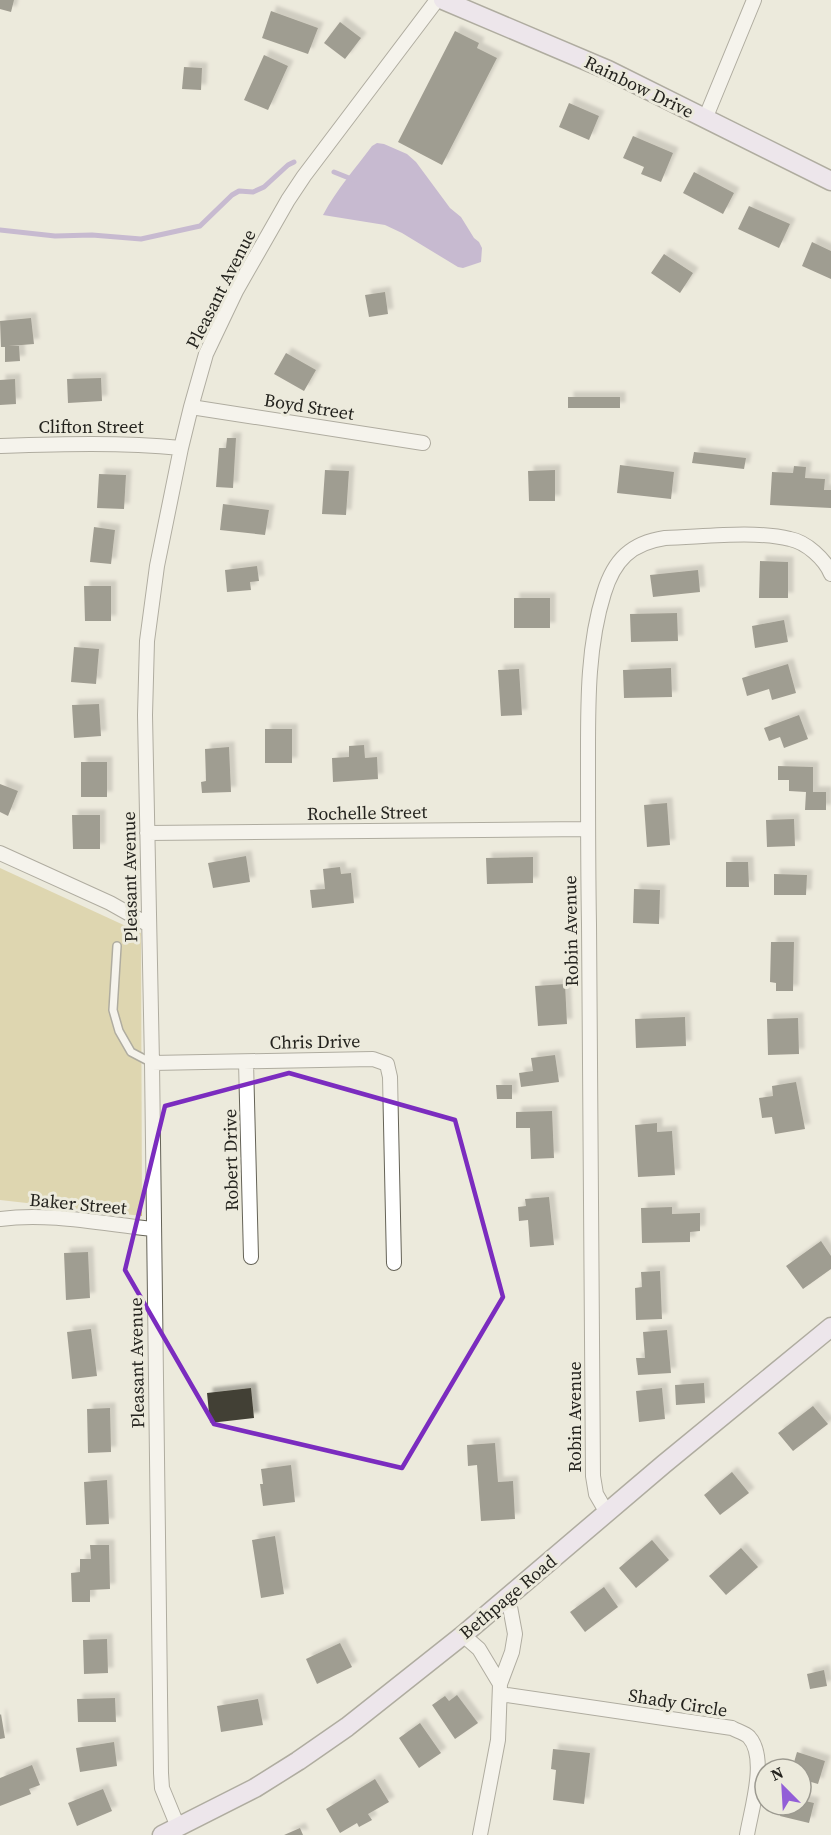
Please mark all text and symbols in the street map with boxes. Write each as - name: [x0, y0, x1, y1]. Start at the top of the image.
- street label: Rainbow Drive: [580, 49, 698, 124]
- street label: Pleasant Avenue: [180, 225, 261, 353]
- street label: Boyd Street: [262, 387, 356, 426]
- street label: Clifton Street: [38, 414, 144, 439]
- street label: Rochelle Street: [307, 799, 428, 826]
- street label: Pleasant Avenue: [116, 811, 143, 943]
- street label: Robin Avenue: [557, 875, 584, 987]
- street label: Chris Drive: [269, 1028, 360, 1055]
- street label: Robert Drive: [217, 1109, 244, 1211]
- street label: Baker Street: [28, 1187, 128, 1220]
- street label: Pleasant Avenue: [123, 1297, 150, 1429]
- street label: Robin Avenue: [562, 1361, 587, 1473]
- street label: Bethpage Road: [454, 1549, 562, 1645]
- street label: Shady Circle: [627, 1682, 729, 1723]
- north arrow: [753, 1757, 813, 1817]
- text: N: [767, 1761, 787, 1786]

